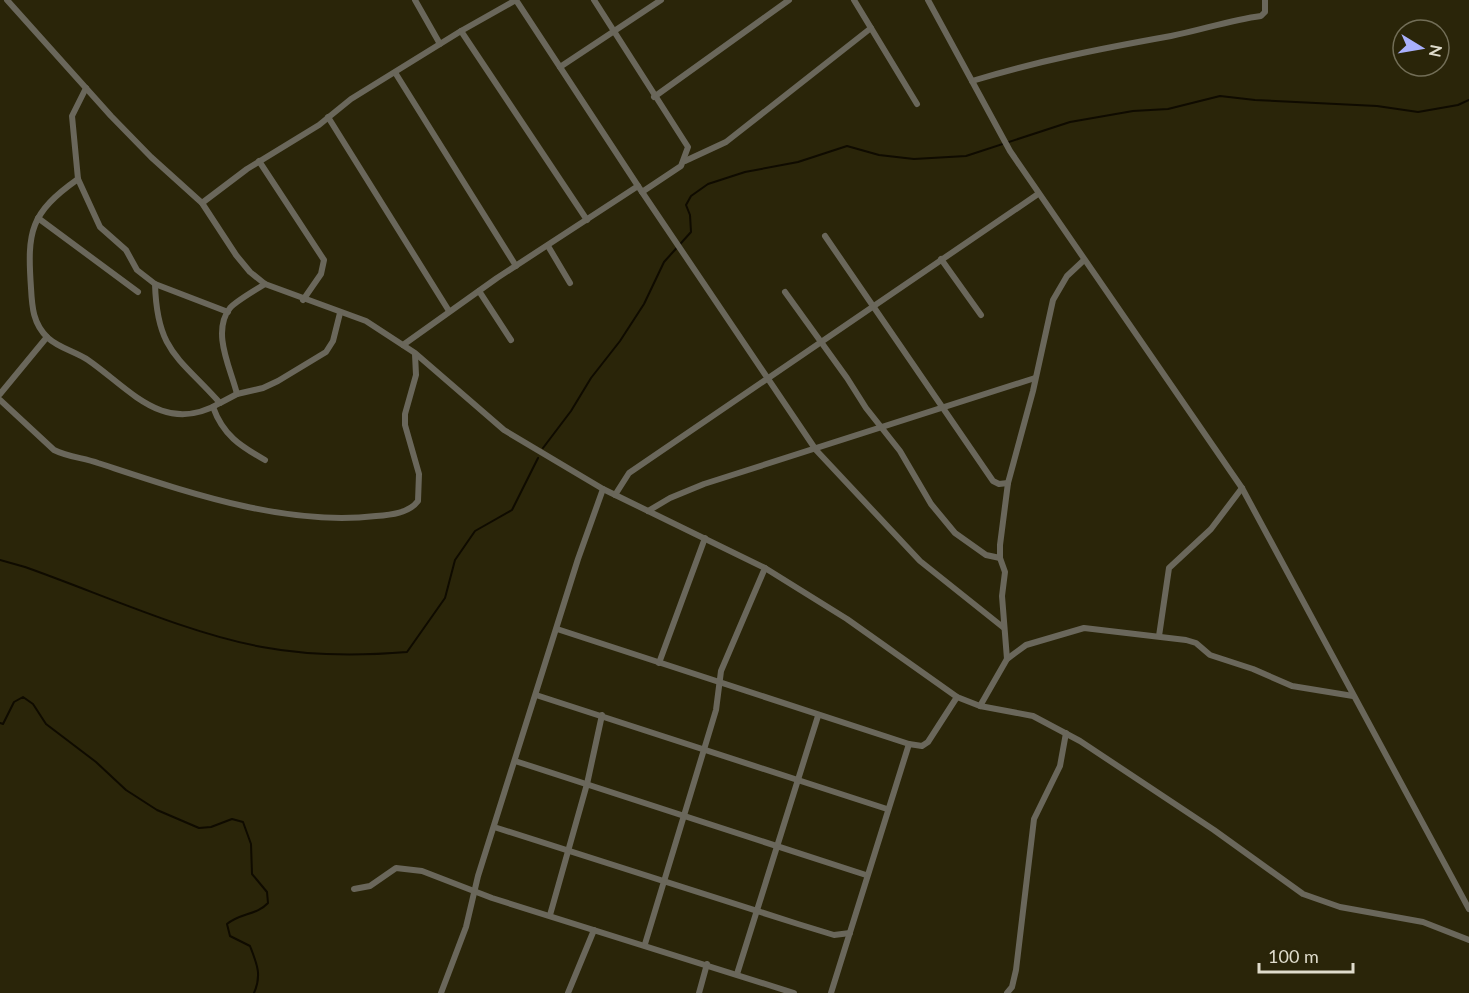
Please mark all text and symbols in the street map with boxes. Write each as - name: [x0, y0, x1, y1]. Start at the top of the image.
- north arrow: [1391, 18, 1451, 78]
- text: N: [1426, 43, 1447, 59]
- scale bar: [1259, 936, 1354, 974]
- text: 100 m: [1268, 945, 1319, 967]

